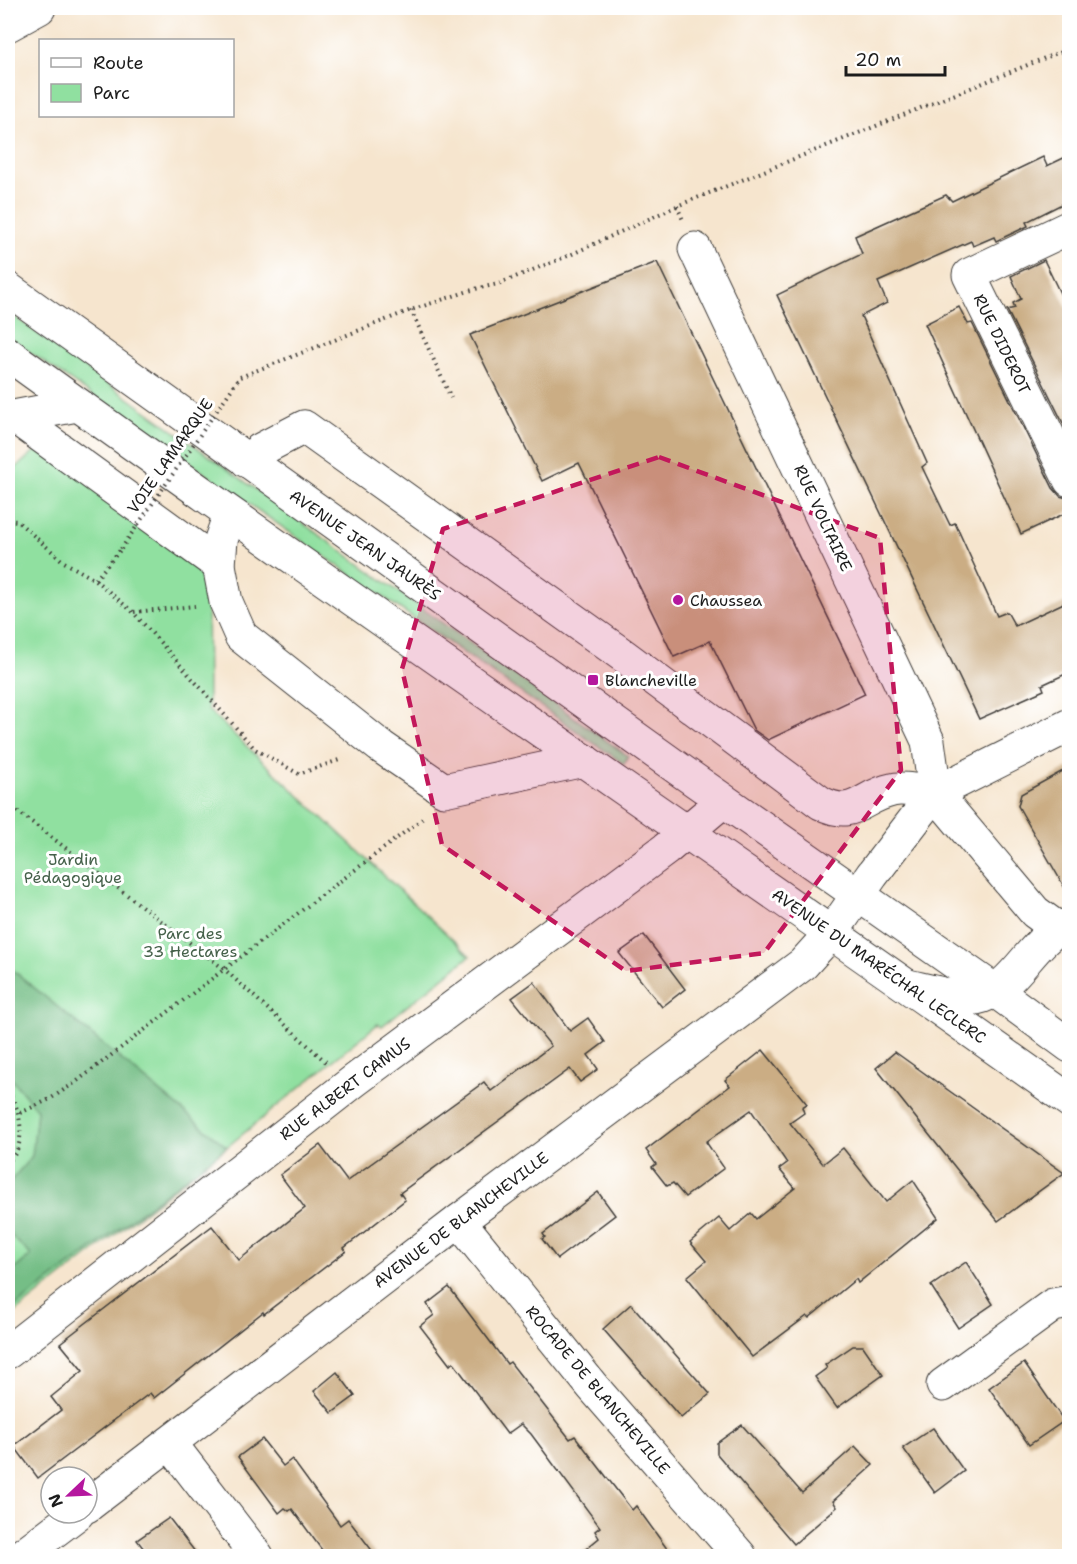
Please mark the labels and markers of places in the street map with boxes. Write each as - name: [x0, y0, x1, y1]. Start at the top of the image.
- place label: Chaussea: [690, 590, 762, 611]
- marker: Chaussea: [671, 593, 685, 607]
- place label: Blancheville: [605, 670, 697, 691]
- marker: Blancheville: [586, 673, 600, 687]

